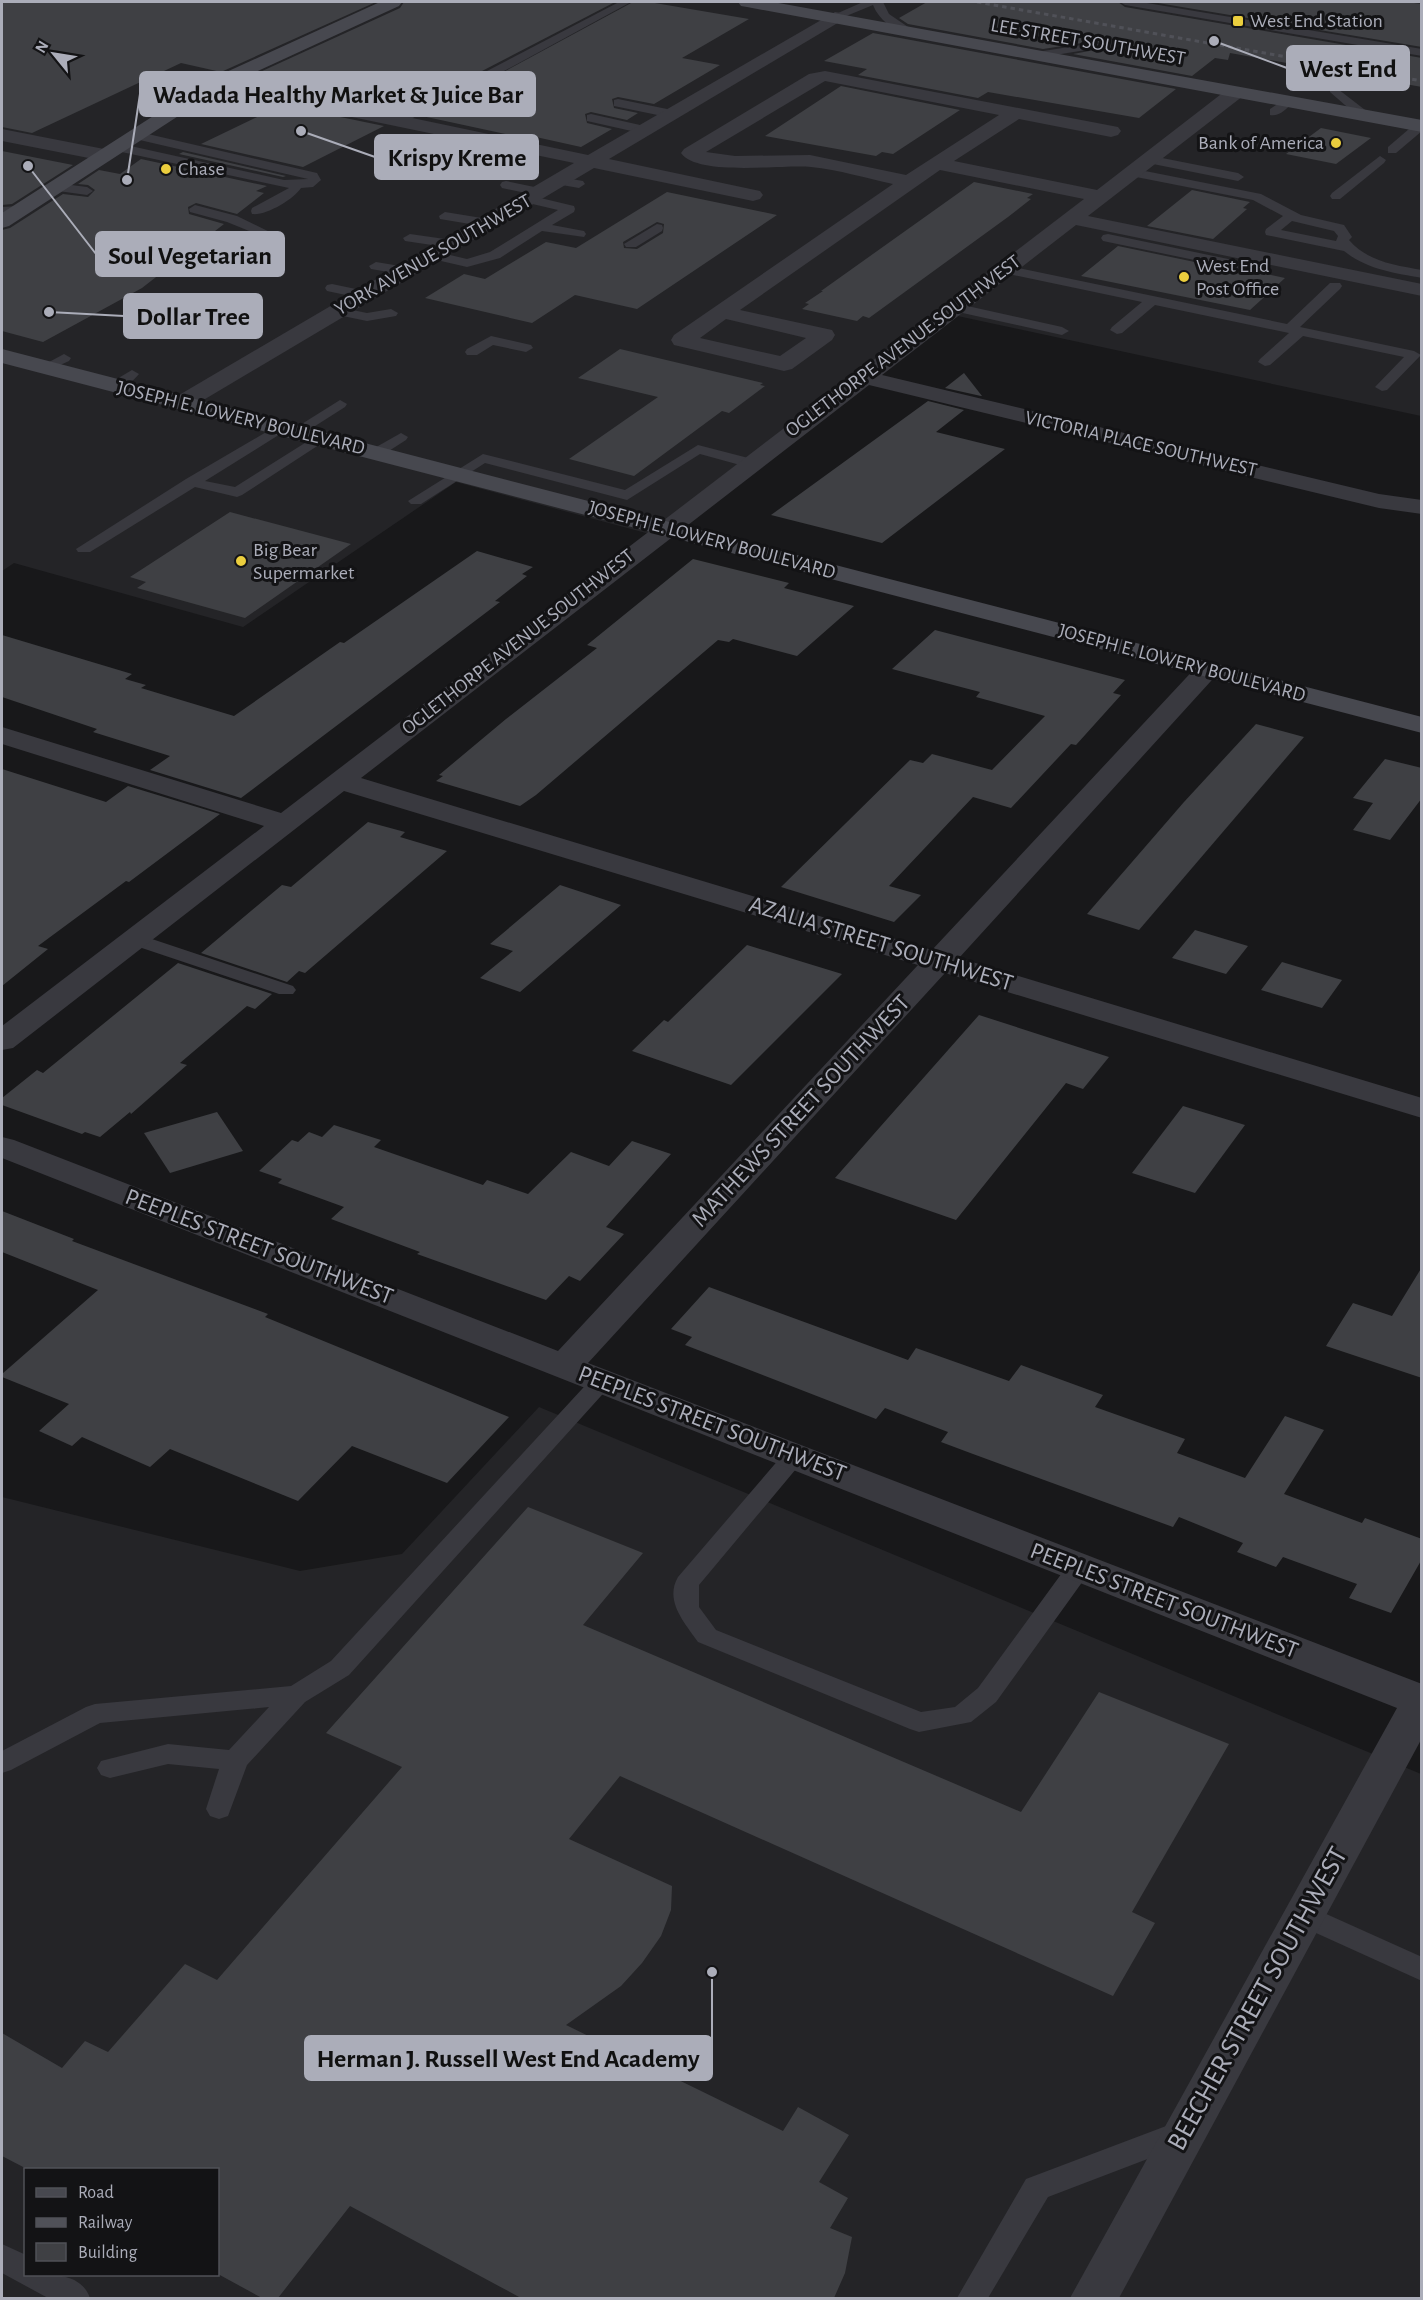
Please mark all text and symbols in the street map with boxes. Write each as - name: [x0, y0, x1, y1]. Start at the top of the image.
- place label: West End Station: [1250, 11, 1383, 31]
- marker: West End Station: [1231, 14, 1245, 28]
- street label: LEE STREET SOUTHWEST: [989, 15, 1187, 69]
- north arrow: [24, 24, 84, 84]
- text: N: [32, 38, 52, 56]
- callout: West End: [1287, 46, 1409, 90]
- text: West End: [1299, 56, 1397, 82]
- callout: Wadada Healthy Market & Juice Bar: [140, 72, 535, 116]
- text: Wadada Healthy Market & Juice Bar: [153, 82, 523, 108]
- place label: Bank of America: [1198, 133, 1324, 153]
- callout: Krispy Kreme: [375, 135, 538, 179]
- marker: Bank of America: [1329, 136, 1343, 150]
- text: Krispy Kreme: [387, 145, 527, 171]
- place label: Chase: [178, 159, 225, 179]
- marker: Chase: [159, 162, 173, 176]
- street label: YORK AVENUE SOUTHWEST: [331, 190, 535, 319]
- callout: Soul Vegetarian: [96, 232, 284, 276]
- text: Soul Vegetarian: [108, 243, 272, 269]
- street label: OGLETHORPE AVENUE SOUTHWEST: [782, 251, 1024, 441]
- place label: West End Post Office: [1196, 256, 1279, 299]
- marker: West End Post Office: [1177, 270, 1191, 284]
- callout: Dollar Tree: [124, 294, 262, 338]
- text: Dollar Tree: [136, 304, 250, 330]
- street label: JOSEPH E. LOWERY BOULEVARD: [115, 377, 367, 459]
- street label: VICTORIA PLACE SOUTHWEST: [1023, 408, 1259, 480]
- street label: JOSEPH E. LOWERY BOULEVARD: [586, 497, 838, 583]
- place label: Big Bear Supermarket: [253, 540, 355, 583]
- street label: OGLETHORPE AVENUE SOUTHWEST: [398, 545, 638, 739]
- marker: Big Bear Supermarket: [234, 554, 248, 568]
- street label: JOSEPH E. LOWERY BOULEVARD: [1056, 620, 1308, 706]
- street label: AZALIA STREET SOUTHWEST: [746, 892, 1016, 996]
- street label: MATHEWS STREET SOUTHWEST: [687, 990, 915, 1232]
- street label: PEEPLES STREET SOUTHWEST: [122, 1185, 396, 1309]
- street label: PEEPLES STREET SOUTHWEST: [575, 1362, 849, 1486]
- street label: PEEPLES STREET SOUTHWEST: [1027, 1539, 1301, 1663]
- street label: BEECHER STREET SOUTHWEST: [1163, 1842, 1353, 2155]
- callout: Herman J. Russell West End Academy: [305, 2036, 712, 2080]
- text: Herman J. Russell West End Academy: [316, 2046, 700, 2072]
- legend: [24, 2168, 219, 2276]
- text: Road: [78, 2184, 114, 2202]
- text: Railway: [78, 2214, 133, 2232]
- text: Building: [78, 2244, 138, 2262]

